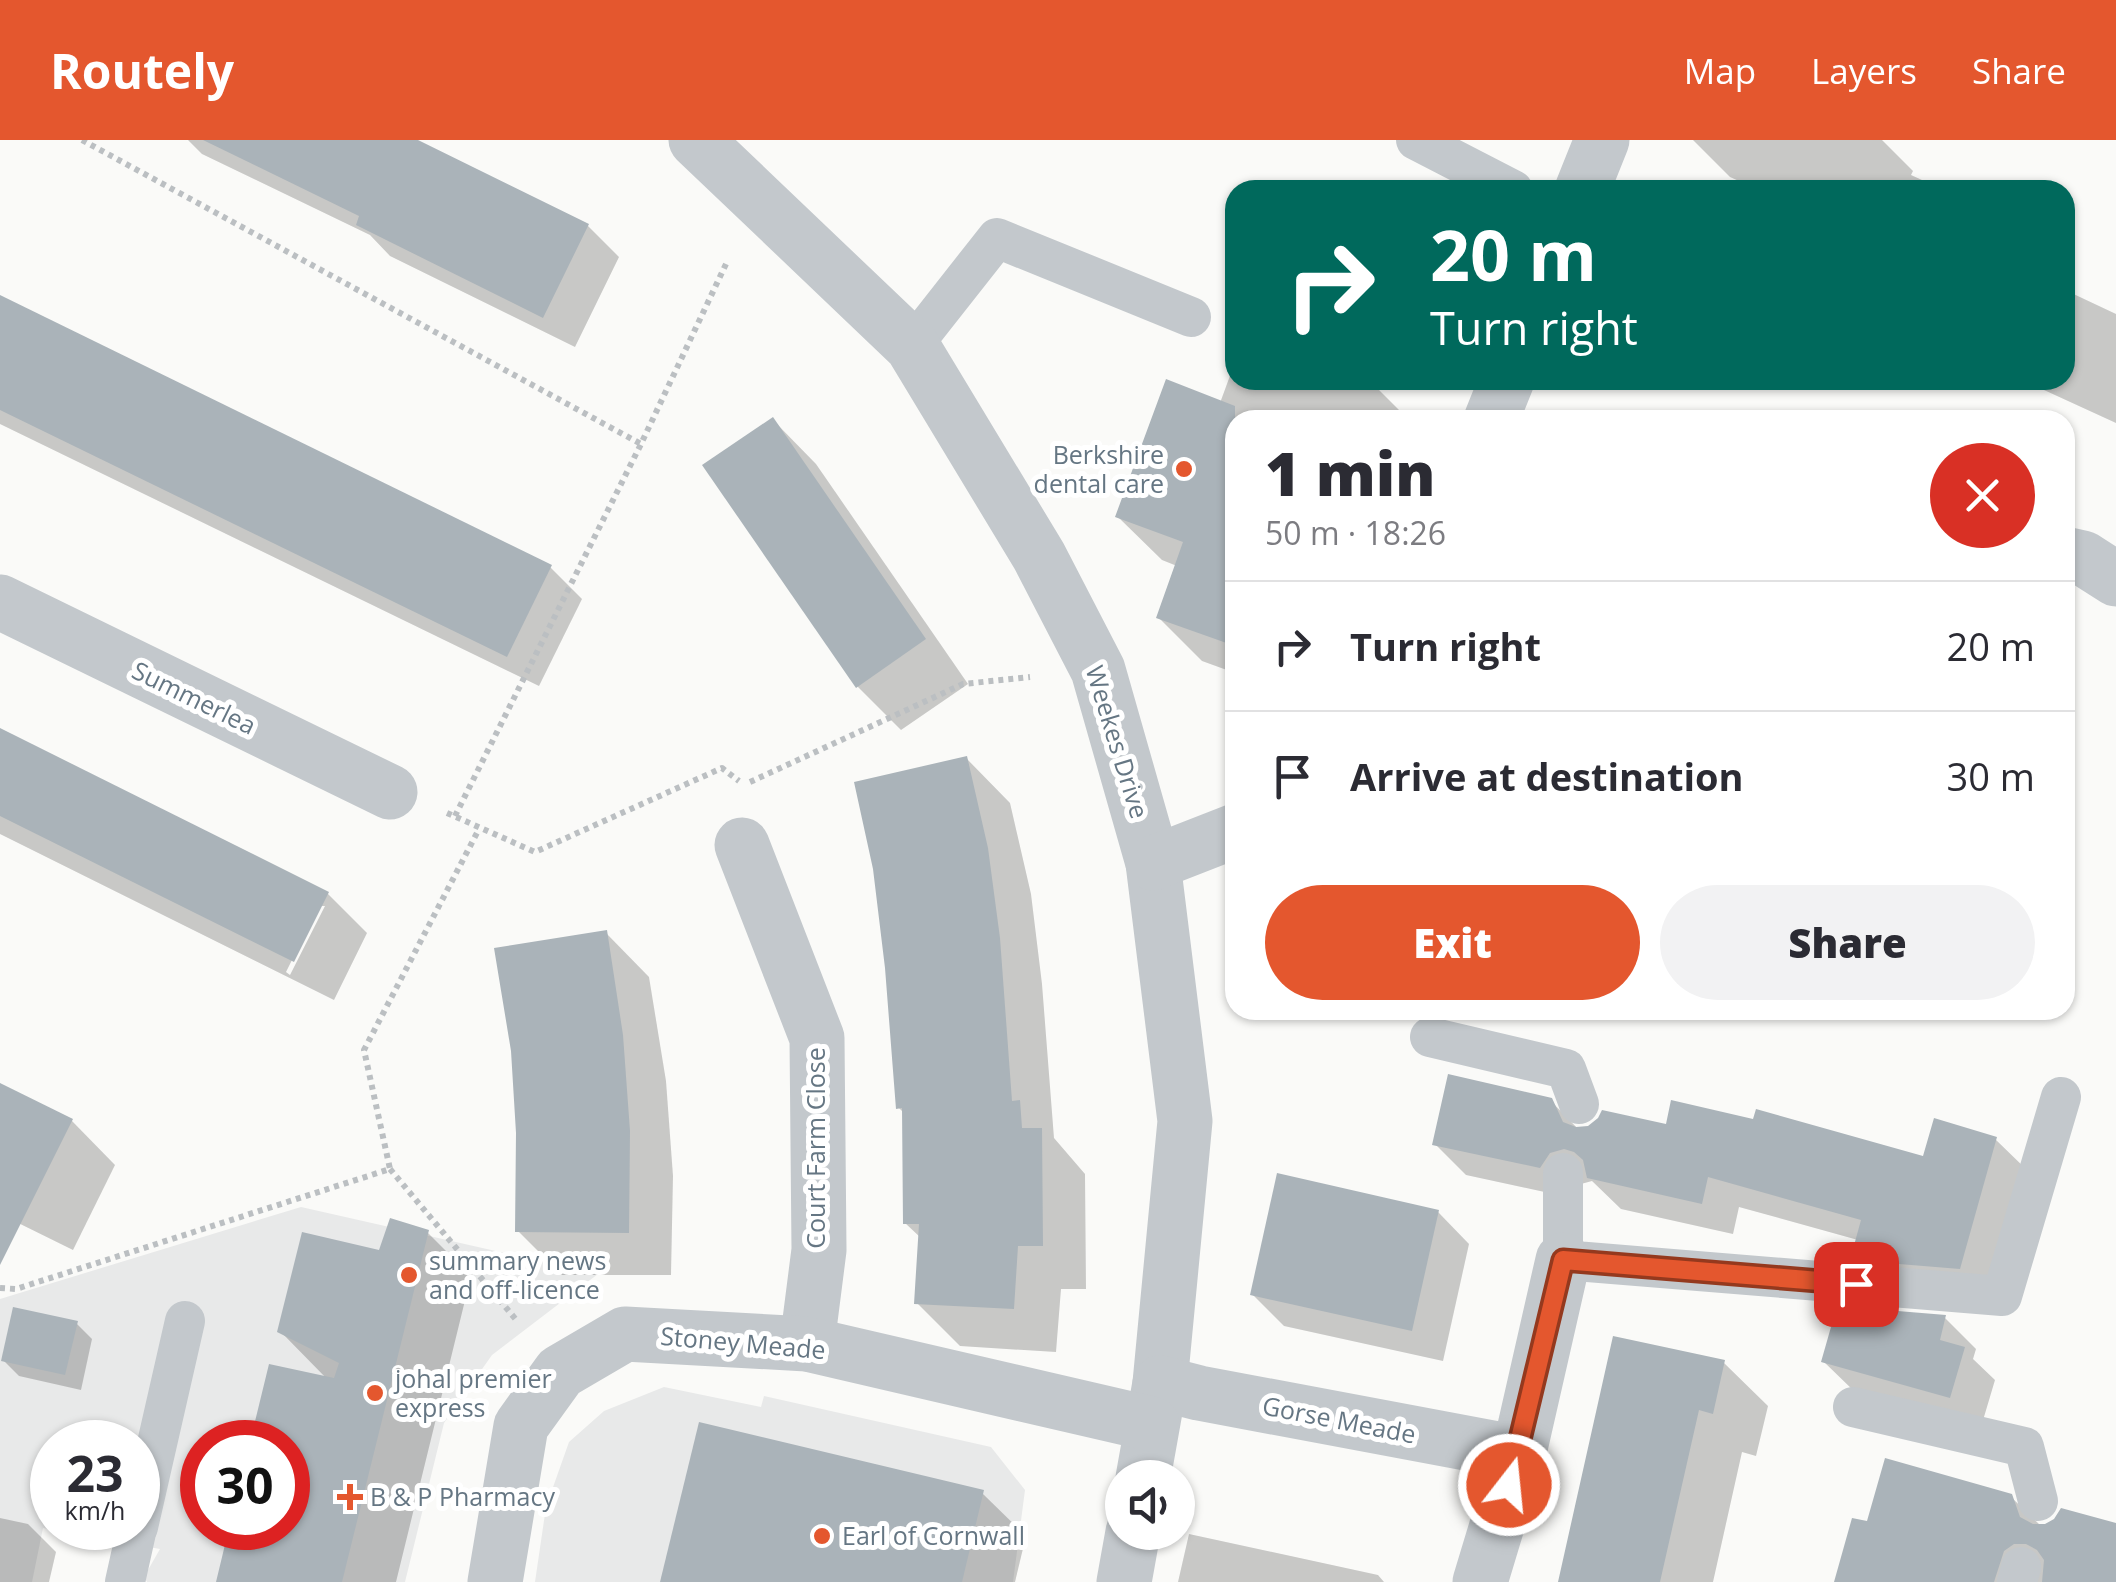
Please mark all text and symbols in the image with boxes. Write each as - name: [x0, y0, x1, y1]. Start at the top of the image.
- text: Routely: [50, 38, 234, 103]
- text: Map: [1684, 47, 1756, 94]
- text: Layers: [1811, 47, 1917, 94]
- text: Share: [1972, 47, 2066, 94]
- text: 20 m: [1430, 206, 1597, 302]
- icon: right: [1265, 220, 1395, 350]
- text: Turn right: [1430, 297, 1638, 358]
- text: 1 min: [1265, 432, 1435, 514]
- place label: Berkshire dental care: [1034, 437, 1164, 500]
- button: close: [1930, 443, 2035, 548]
- marker: Berkshire dental care: [1173, 458, 1195, 480]
- text: 50 m · 18:26: [1265, 511, 1446, 554]
- icon: right: [1265, 619, 1320, 674]
- text: Turn right: [1350, 620, 1541, 672]
- text: 20 m: [1946, 620, 2035, 672]
- street label: Summerlea: [127, 652, 262, 742]
- street label: Weekes Drive: [1079, 661, 1157, 822]
- icon: arrive: [1265, 749, 1320, 804]
- text: Arrive at destination: [1350, 750, 1744, 802]
- text: 30 m: [1946, 750, 2035, 802]
- button: Exit: [1265, 885, 1640, 1000]
- button: Share: [1660, 885, 2035, 1000]
- street label: Court Farm Close: [798, 1047, 832, 1249]
- pin: [1814, 1242, 1899, 1327]
- place label: summary news and off-licence: [429, 1243, 606, 1306]
- icon: arrive: [1829, 1257, 1884, 1312]
- marker: summary news and off-licence: [398, 1264, 420, 1286]
- street label: Stoney Meade: [659, 1318, 827, 1366]
- place label: johal premier express: [393, 1361, 552, 1424]
- marker: johal premier express: [364, 1382, 386, 1404]
- street label: Gorse Meade: [1260, 1387, 1419, 1451]
- speed limit sign: 30: [180, 1420, 310, 1550]
- position arrow: [1457, 1433, 1561, 1537]
- text: 23: [66, 1439, 124, 1507]
- map controls: [1105, 1460, 1195, 1550]
- button: sound: [1105, 1460, 1195, 1550]
- place label: B & P Pharmacy: [370, 1479, 555, 1513]
- marker: B & P Pharmacy: [339, 1486, 361, 1508]
- text: km/h: [65, 1493, 125, 1527]
- place label: Earl of Cornwall: [842, 1518, 1025, 1552]
- marker: Earl of Cornwall: [811, 1525, 833, 1547]

